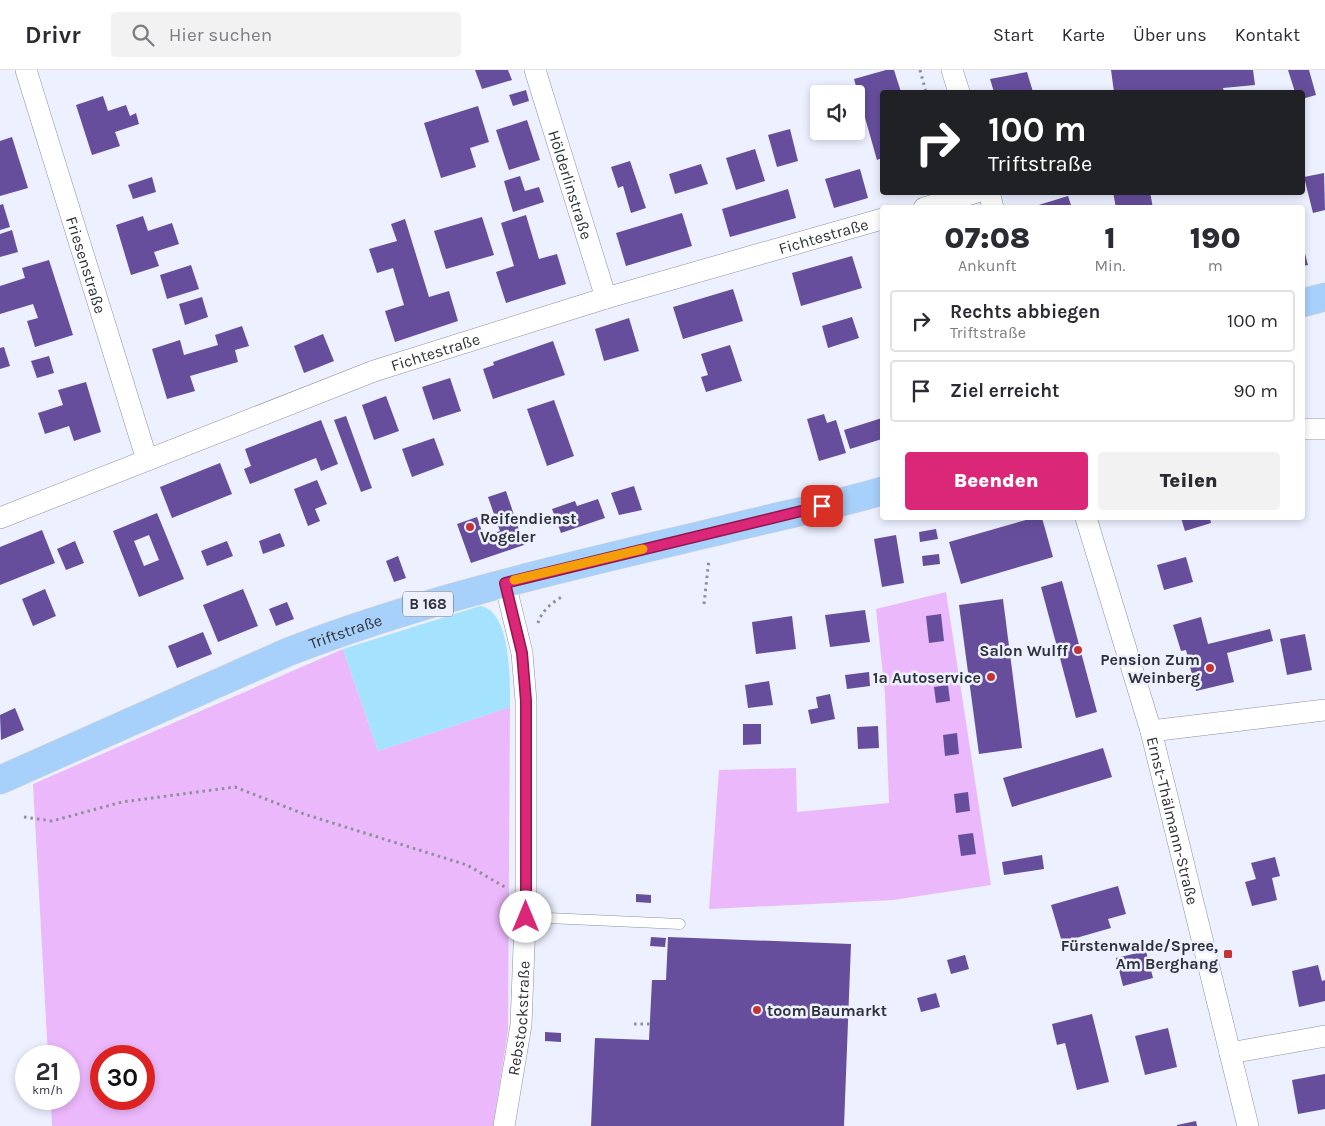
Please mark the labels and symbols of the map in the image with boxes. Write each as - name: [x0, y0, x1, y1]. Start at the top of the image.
- street label: Hölderlinstraße: [545, 128, 597, 242]
- street label: Friesenstraße: [62, 214, 110, 316]
- street label: Fichtestraße: [776, 214, 870, 258]
- street label: Fichtestraße: [388, 329, 482, 375]
- pin: [801, 485, 843, 527]
- place label: Reifendienst Vogeler: [480, 509, 577, 546]
- marker: Reifendienst Vogeler: [464, 521, 476, 533]
- road number: B 168: [403, 592, 453, 616]
- street label: Triftstraße: [306, 610, 384, 653]
- place label: Salon Wulff: [979, 641, 1068, 660]
- marker: Salon Wulff: [1072, 644, 1084, 656]
- place label: Pension Zum Weinberg: [1100, 650, 1200, 687]
- marker: Pension Zum Weinberg: [1204, 662, 1216, 674]
- place label: 1a Autoservice: [873, 668, 981, 687]
- marker: 1a Autoservice: [985, 671, 997, 683]
- street label: Ernst-Thälmann-Straße: [1143, 735, 1203, 907]
- position arrow: [499, 890, 551, 942]
- place label: Fürstenwalde/Spree, Am Berghang: [1061, 936, 1218, 973]
- marker: Fürstenwalde/Spree, Am Berghang: [1222, 948, 1234, 960]
- street label: Rebstockstraße: [503, 961, 533, 1077]
- place label: toom Baumarkt: [767, 1001, 887, 1020]
- marker: toom Baumarkt: [751, 1004, 763, 1016]
- speed limit sign: 30: [90, 1045, 155, 1110]

